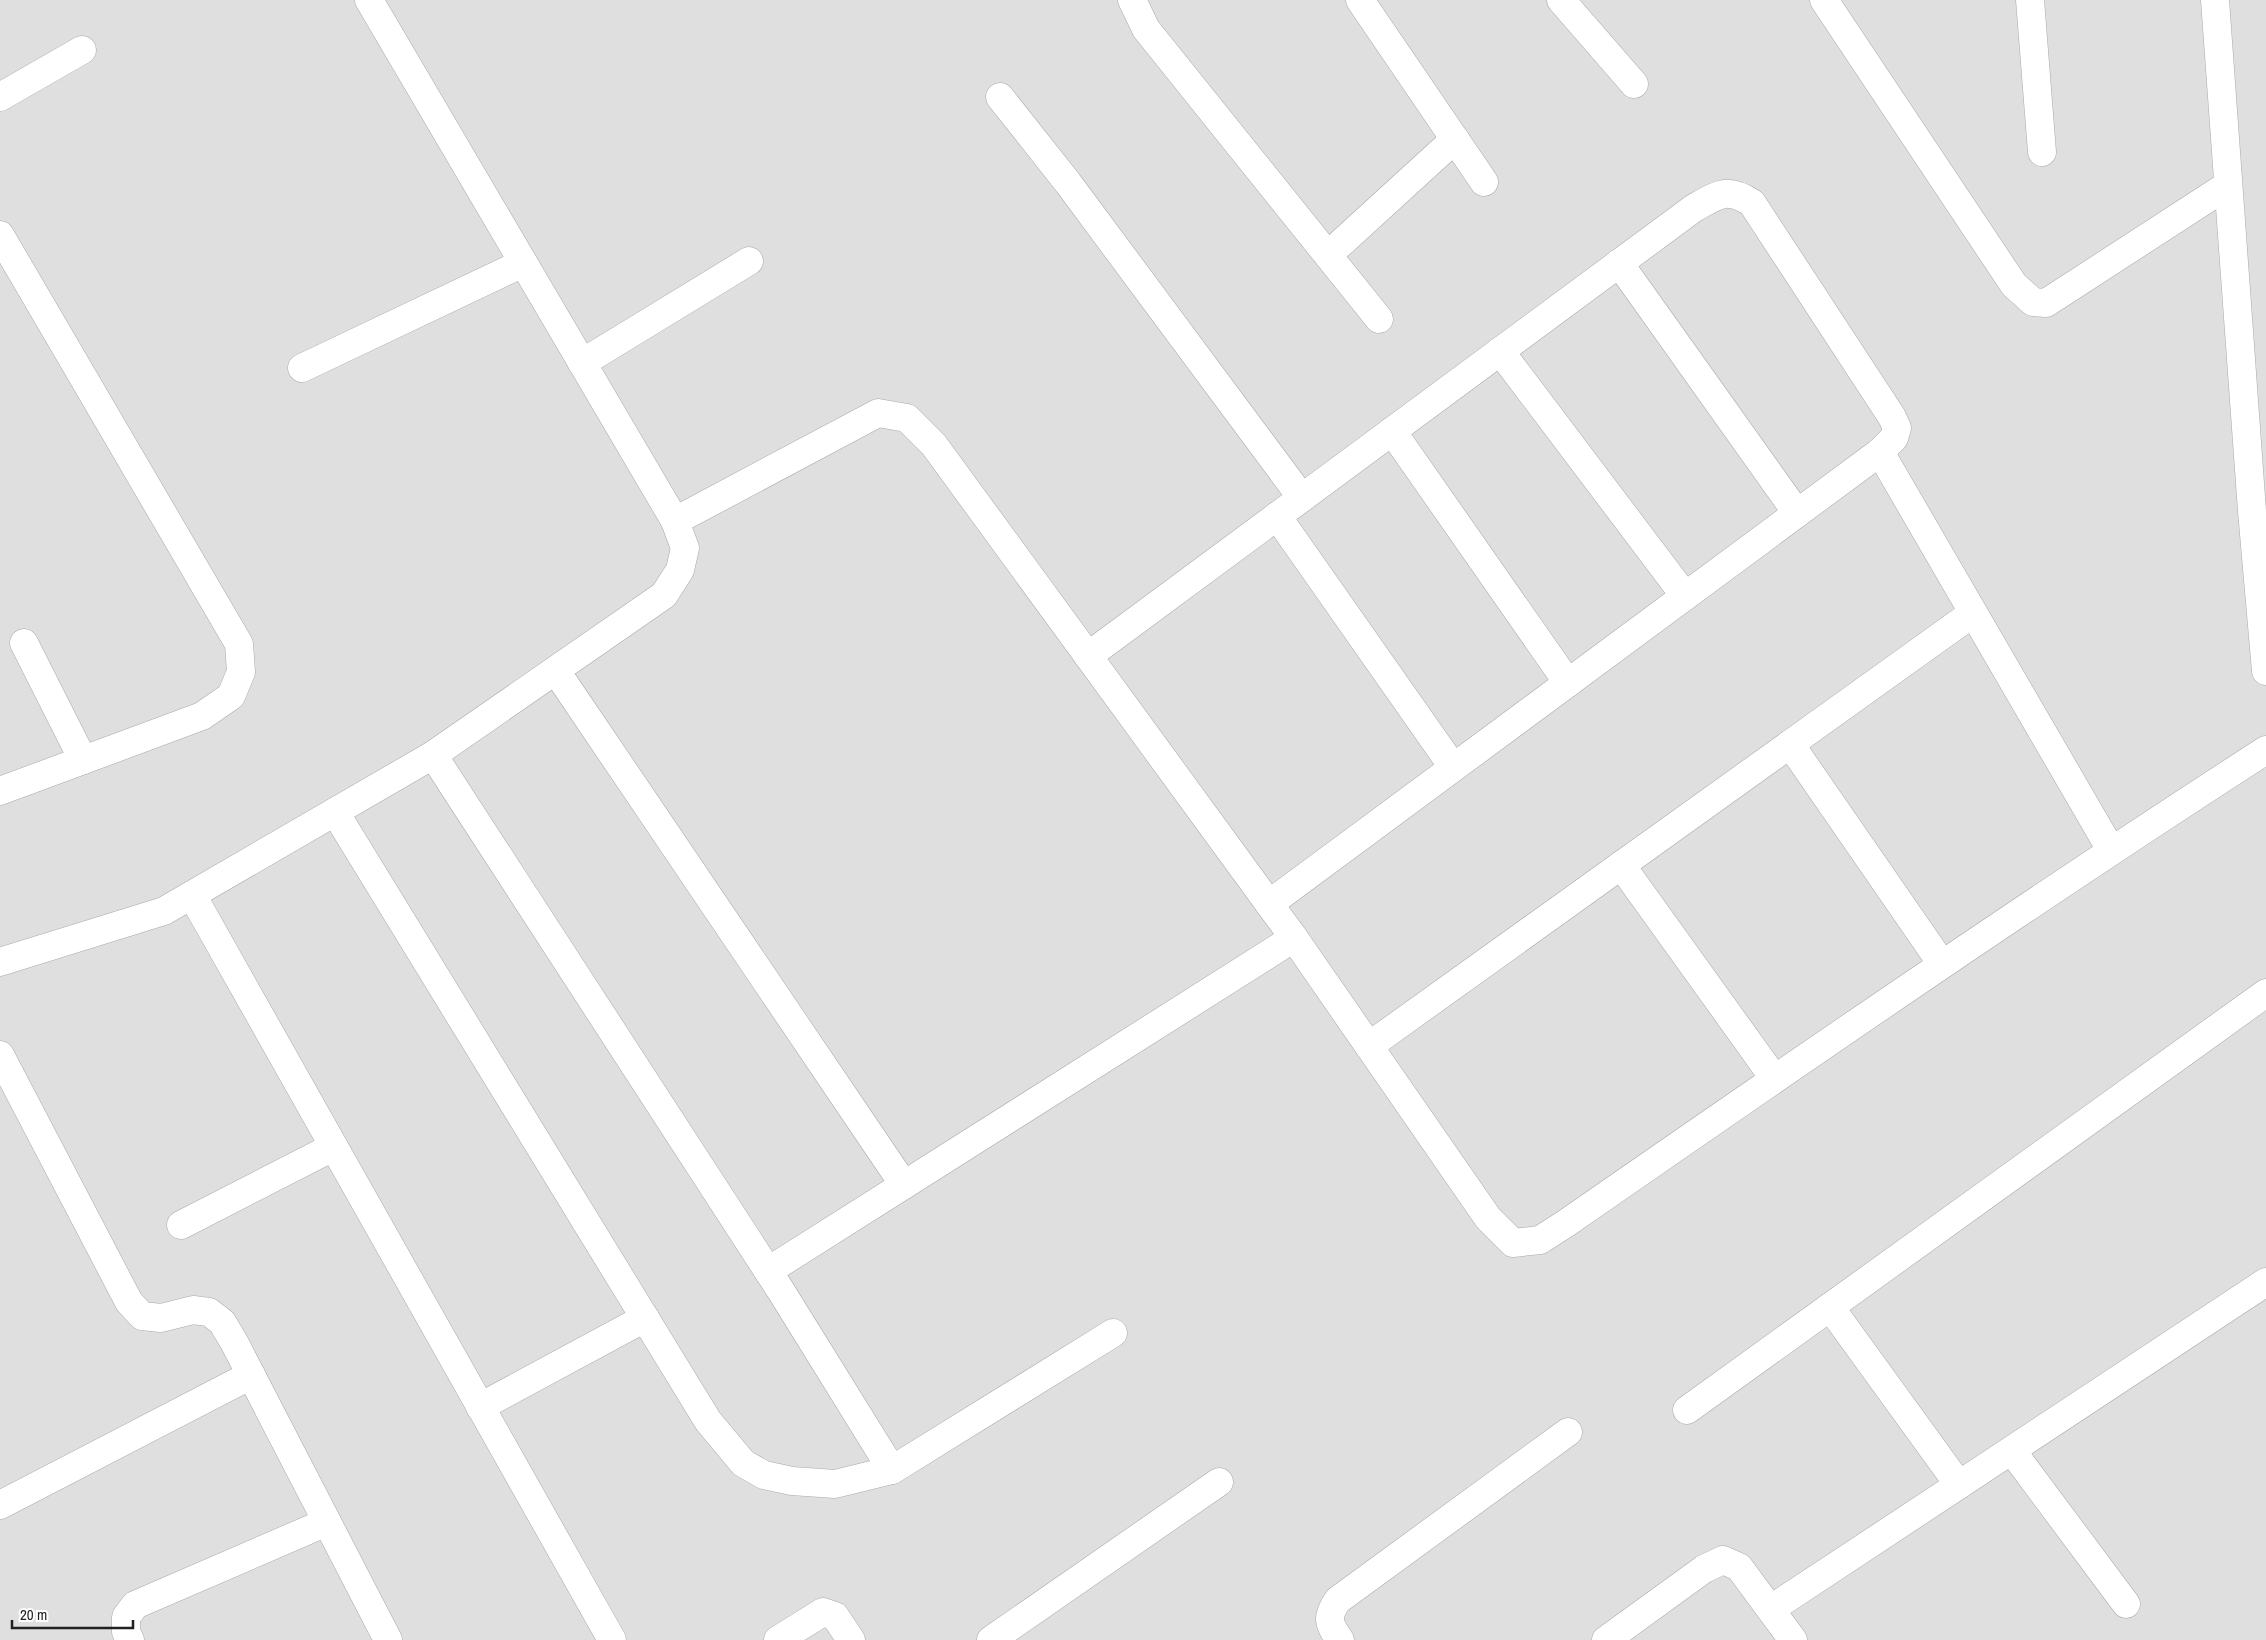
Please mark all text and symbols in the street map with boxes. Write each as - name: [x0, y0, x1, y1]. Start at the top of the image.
- scale bar: [12, 1598, 134, 1630]
- text: 20 m: [20, 1604, 47, 1625]

